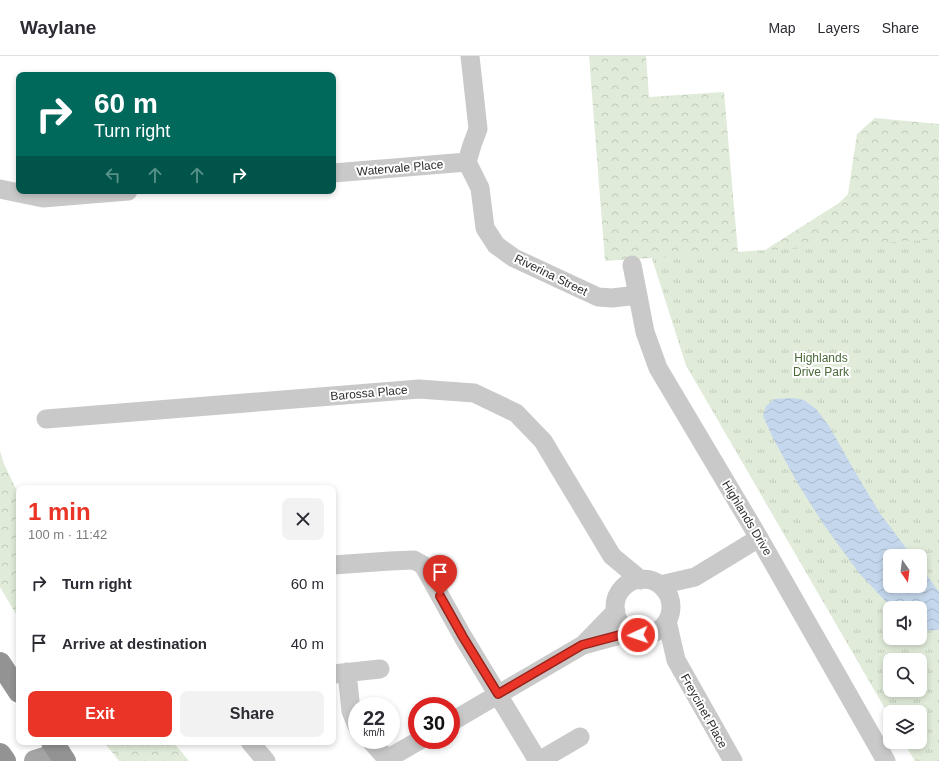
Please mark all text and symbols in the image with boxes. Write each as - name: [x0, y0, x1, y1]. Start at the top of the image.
- text: Waylane: [20, 17, 96, 38]
- text: Map: [768, 20, 796, 36]
- text: Layers: [818, 20, 860, 36]
- text: Share: [882, 20, 919, 36]
- icon: right: [28, 88, 80, 140]
- text: 60 m: [94, 88, 158, 119]
- text: Turn right: [94, 121, 170, 141]
- street label: Watervale Place: [356, 157, 444, 179]
- icon: left: [102, 164, 124, 186]
- icon: ahead: [144, 164, 166, 186]
- icon: ahead: [186, 164, 208, 186]
- icon: right: [228, 164, 250, 186]
- street label: Riverina Street: [512, 251, 590, 299]
- park label: Highlands Drive Park: [793, 351, 850, 379]
- street label: Barossa Place: [330, 383, 408, 403]
- street label: Highlands Drive: [719, 478, 775, 558]
- text: 1 min: [28, 498, 91, 525]
- button: close: [282, 498, 324, 540]
- text: 100 m · 11:42: [28, 527, 107, 542]
- north arrow: [883, 549, 927, 593]
- map controls: [883, 549, 927, 749]
- pin: [423, 555, 457, 596]
- icon: arrive: [429, 561, 451, 583]
- icon: right: [28, 572, 50, 594]
- text: Turn right: [62, 575, 132, 592]
- text: 60 m: [291, 575, 324, 592]
- button: sound: [883, 601, 927, 645]
- position arrow: [617, 614, 659, 656]
- icon: arrive: [28, 632, 50, 654]
- text: Arrive at destination: [62, 635, 207, 652]
- text: 40 m: [291, 635, 324, 652]
- button: search: [883, 653, 927, 697]
- street label: Freycinet Place: [678, 671, 730, 751]
- button: Exit: [28, 691, 172, 737]
- button: Share: [180, 691, 324, 737]
- speed limit sign: 30: [408, 697, 460, 749]
- button: layers: [883, 705, 927, 749]
- text: 22: [363, 707, 385, 729]
- text: km/h: [363, 727, 385, 738]

